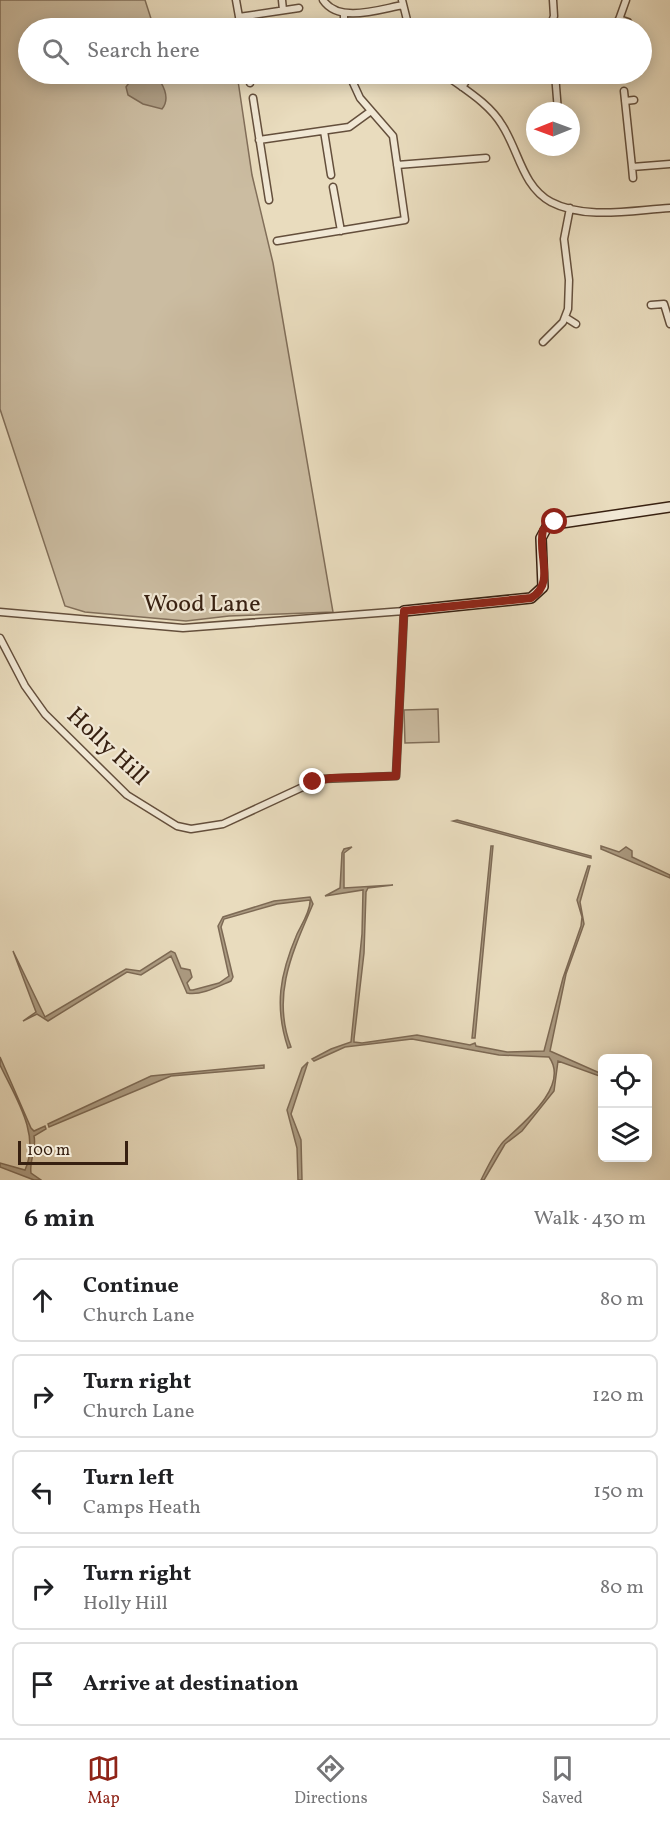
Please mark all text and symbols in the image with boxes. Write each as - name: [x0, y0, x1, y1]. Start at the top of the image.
- search box: [18, 18, 652, 84]
- icon: search: [39, 35, 72, 68]
- text: Search here: [87, 36, 200, 67]
- north arrow: [526, 102, 580, 156]
- route start: [541, 508, 567, 534]
- street label: Wood Lane: [143, 588, 261, 622]
- street label: Holly Hill: [58, 700, 156, 794]
- route end: [299, 768, 325, 794]
- map controls: [598, 1054, 652, 1162]
- button: locate: [598, 1054, 652, 1108]
- button: layers: [598, 1108, 652, 1162]
- scale bar: [18, 1138, 128, 1166]
- text: 100 m: [27, 1140, 70, 1162]
- text: 6 min: [24, 1201, 95, 1237]
- text: Walk · 430 m: [534, 1205, 646, 1233]
- text: Continue: [83, 1271, 179, 1302]
- icon: ahead: [26, 1284, 59, 1317]
- text: 80 m: [600, 1286, 644, 1314]
- text: Church Lane: [83, 1302, 195, 1330]
- text: Turn right: [83, 1367, 191, 1398]
- icon: right: [26, 1380, 59, 1413]
- text: 120 m: [592, 1382, 644, 1410]
- text: Church Lane: [83, 1398, 195, 1426]
- text: Turn left: [83, 1463, 174, 1494]
- icon: left: [26, 1476, 59, 1509]
- text: 150 m: [593, 1478, 644, 1506]
- text: Camps Heath: [83, 1494, 201, 1522]
- text: Turn right: [83, 1559, 191, 1590]
- icon: right: [26, 1572, 59, 1605]
- text: 80 m: [600, 1574, 644, 1602]
- text: Holly Hill: [83, 1590, 168, 1618]
- icon: arrive: [26, 1668, 59, 1701]
- text: Arrive at destination: [83, 1669, 299, 1700]
- tab: Map: [87, 1752, 120, 1810]
- tab: Directions: [294, 1752, 368, 1810]
- tab: Saved: [542, 1752, 583, 1810]

